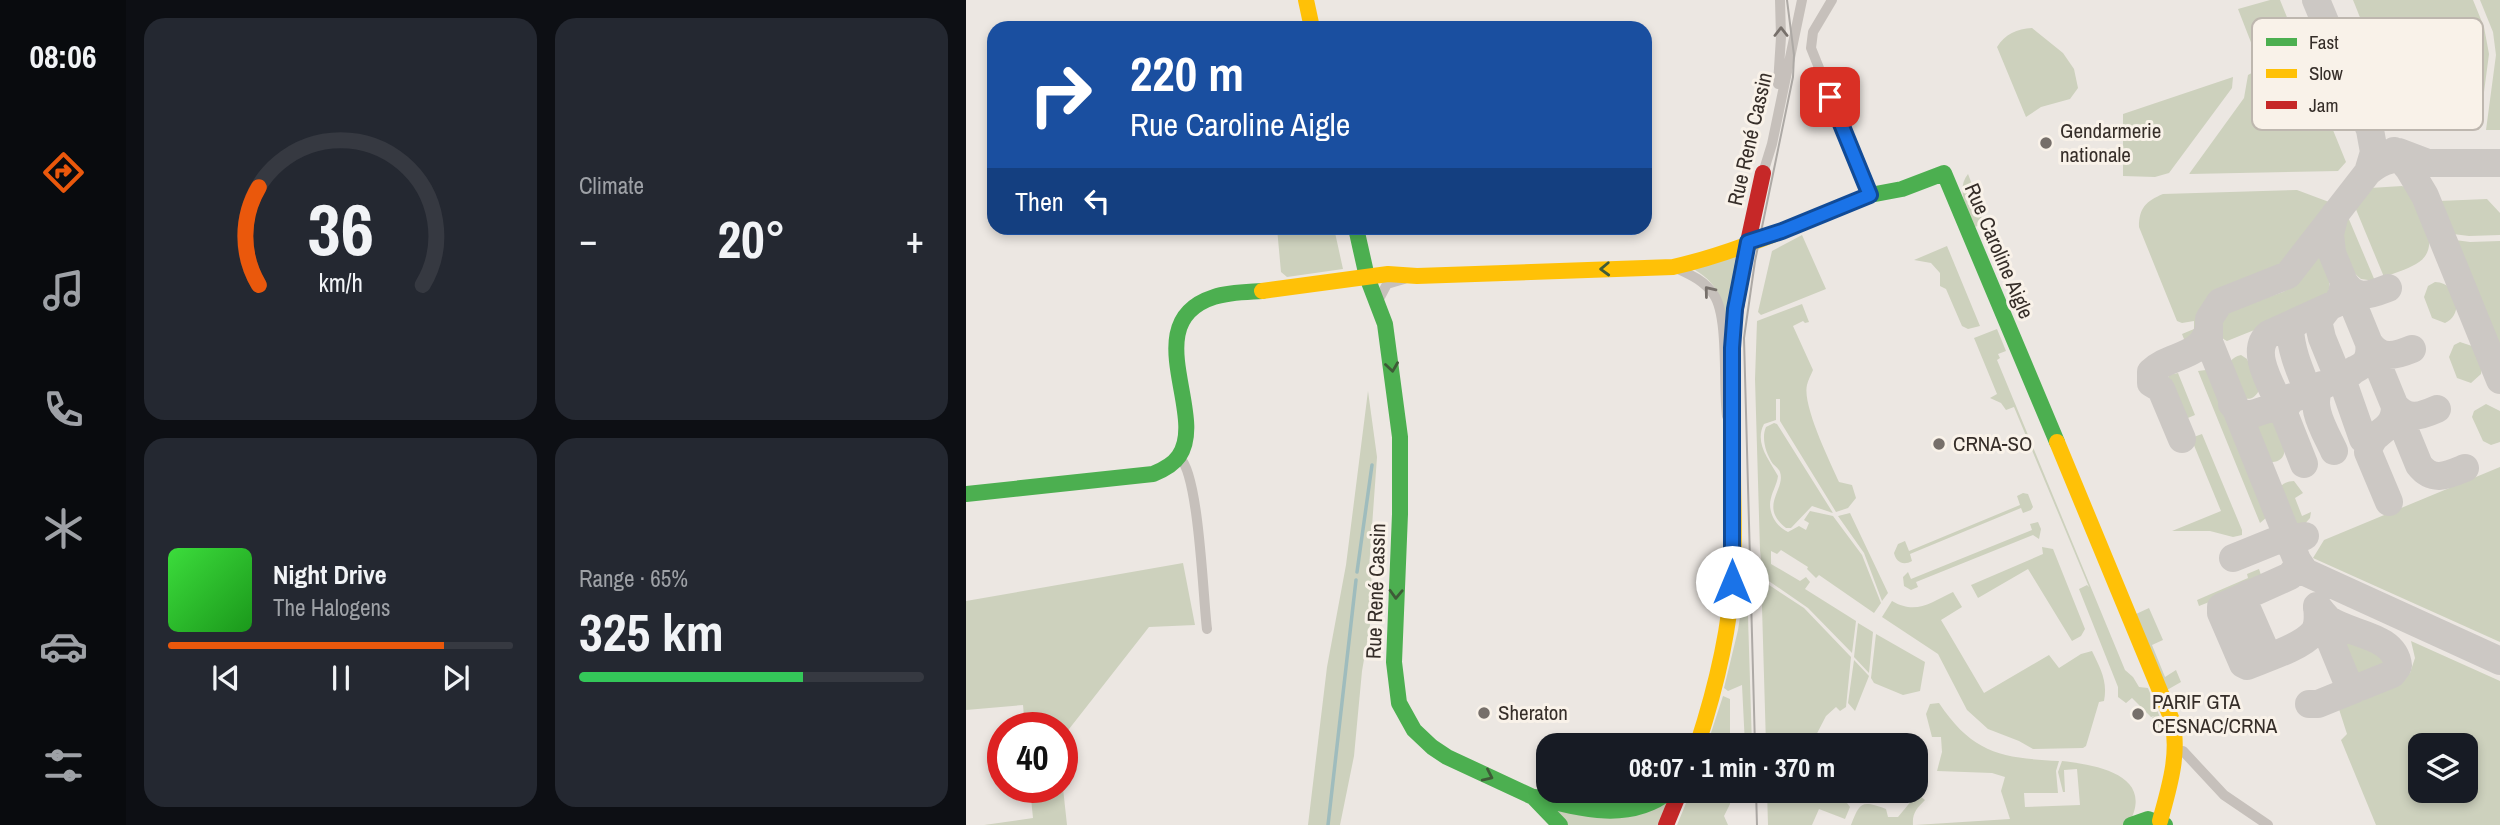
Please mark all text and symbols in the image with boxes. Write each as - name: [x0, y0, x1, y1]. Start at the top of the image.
- legend: [2252, 18, 2483, 130]
- one-way arrow: [1773, 27, 1789, 37]
- text: Fast: [2309, 29, 2339, 55]
- text: 08:06: [29, 35, 97, 78]
- text: 220 m: [1130, 40, 1244, 106]
- icon: right: [1015, 49, 1106, 140]
- text: Slow: [2309, 60, 2344, 86]
- pin: [1800, 67, 1860, 127]
- street label: Rue René Cassin: [1720, 69, 1779, 208]
- icon: arrive: [1811, 78, 1849, 116]
- text: Jam: [2309, 92, 2338, 118]
- text: Rue Caroline Aigle: [1130, 103, 1350, 146]
- place label: Gendarmerie nationale: [2060, 116, 2161, 169]
- marker: Gendarmerie nationale: [2038, 135, 2054, 151]
- icon: directions: [39, 148, 88, 197]
- text: Climate: [579, 170, 644, 201]
- street label: Rue Caroline Aigle: [1958, 179, 2041, 323]
- text: 36: [307, 180, 374, 278]
- icon: left: [1078, 182, 1116, 220]
- text: Then: [1015, 184, 1064, 219]
- text: 20°: [717, 204, 786, 274]
- text: −: [579, 214, 597, 265]
- text: +: [906, 214, 924, 265]
- one-way arrow: [1599, 262, 1610, 277]
- icon: music: [39, 266, 88, 315]
- text: km/h: [318, 266, 363, 300]
- one-way arrow: [1705, 287, 1718, 299]
- one-way arrow: [1384, 362, 1399, 373]
- icon: phone: [39, 385, 88, 434]
- place label: CRNA-SO: [1953, 429, 2032, 458]
- marker: CRNA-SO: [1931, 436, 1947, 452]
- icon: climate: [39, 504, 88, 553]
- street label: Rue René Cassin: [1359, 523, 1392, 659]
- position arrow: [1695, 545, 1769, 619]
- text: Night Drive: [273, 557, 387, 592]
- text: Range · 65%: [579, 563, 688, 594]
- one-way arrow: [1389, 589, 1404, 600]
- text: The Halogens: [273, 592, 390, 623]
- text: 325 km: [579, 597, 724, 667]
- icon: car: [39, 622, 88, 671]
- icon: previous: [207, 659, 245, 697]
- icon: pause: [322, 659, 360, 697]
- icon: next: [437, 659, 475, 697]
- place label: PARIF GTA CESNAC/CRNA: [2152, 687, 2278, 740]
- place label: Sheraton: [1498, 698, 1568, 727]
- marker: Sheraton: [1476, 705, 1492, 721]
- marker: PARIF GTA CESNAC/CRNA: [2130, 706, 2146, 722]
- speed limit sign: 40: [987, 712, 1078, 803]
- map controls: [2408, 733, 2478, 803]
- button: layers: [2408, 733, 2478, 803]
- icon: filters: [39, 741, 88, 790]
- text: 08:07 · 1 min · 370 m: [1629, 750, 1835, 785]
- one-way arrow: [1480, 768, 1493, 782]

